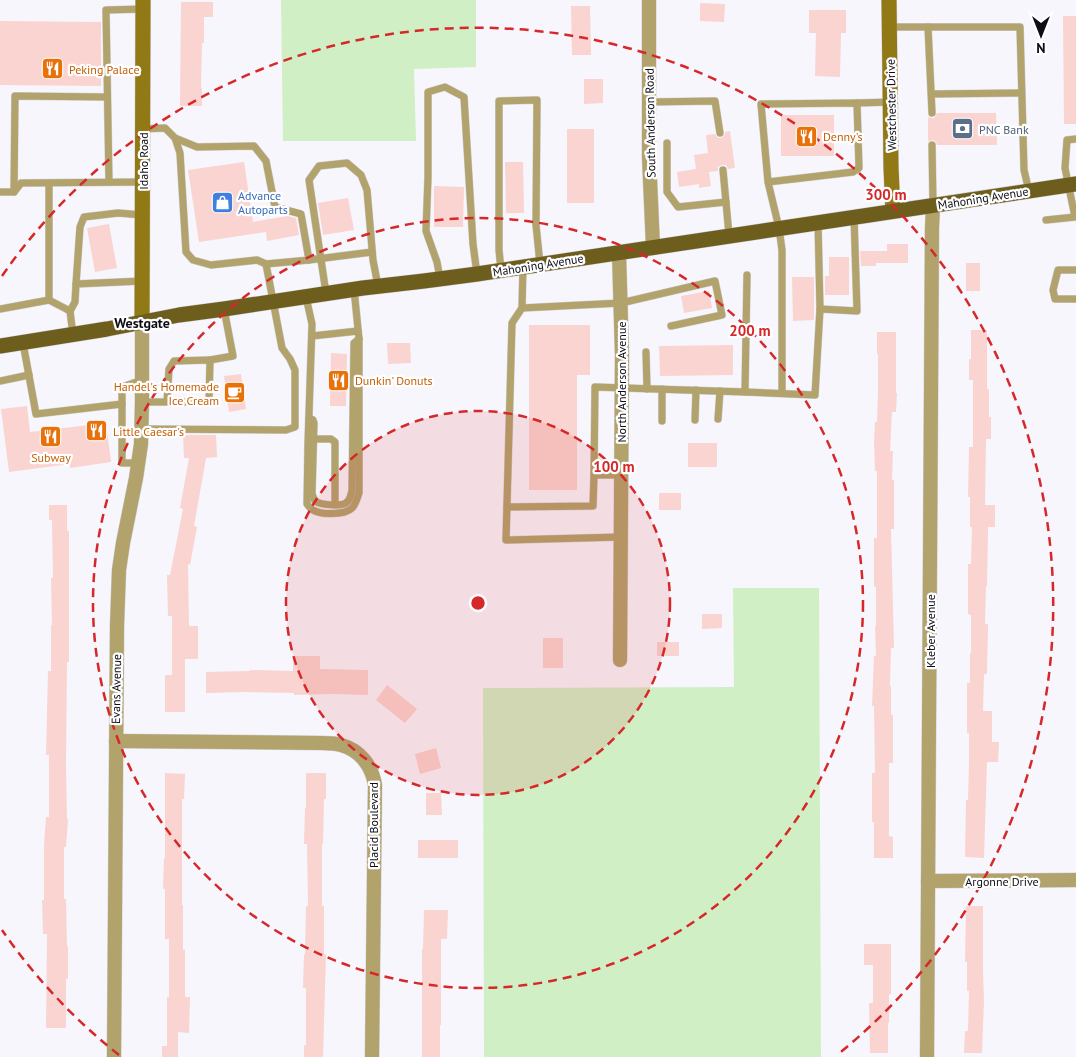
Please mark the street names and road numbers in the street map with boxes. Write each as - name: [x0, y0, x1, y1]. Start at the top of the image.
- street label: Westchester Drive: [883, 59, 899, 151]
- street label: South Anderson Road: [642, 68, 658, 178]
- street label: Idaho Road: [136, 132, 151, 190]
- street label: Mahoning Avenue: [937, 183, 1029, 213]
- street label: Mahoning Avenue: [492, 250, 584, 280]
- street label: North Anderson Avenue: [614, 322, 629, 442]
- street label: Kleber Avenue: [923, 594, 938, 668]
- street label: Evans Avenue: [108, 654, 124, 724]
- street label: Placid Boulevard: [366, 782, 381, 868]
- street label: Argonne Drive: [965, 874, 1039, 889]

